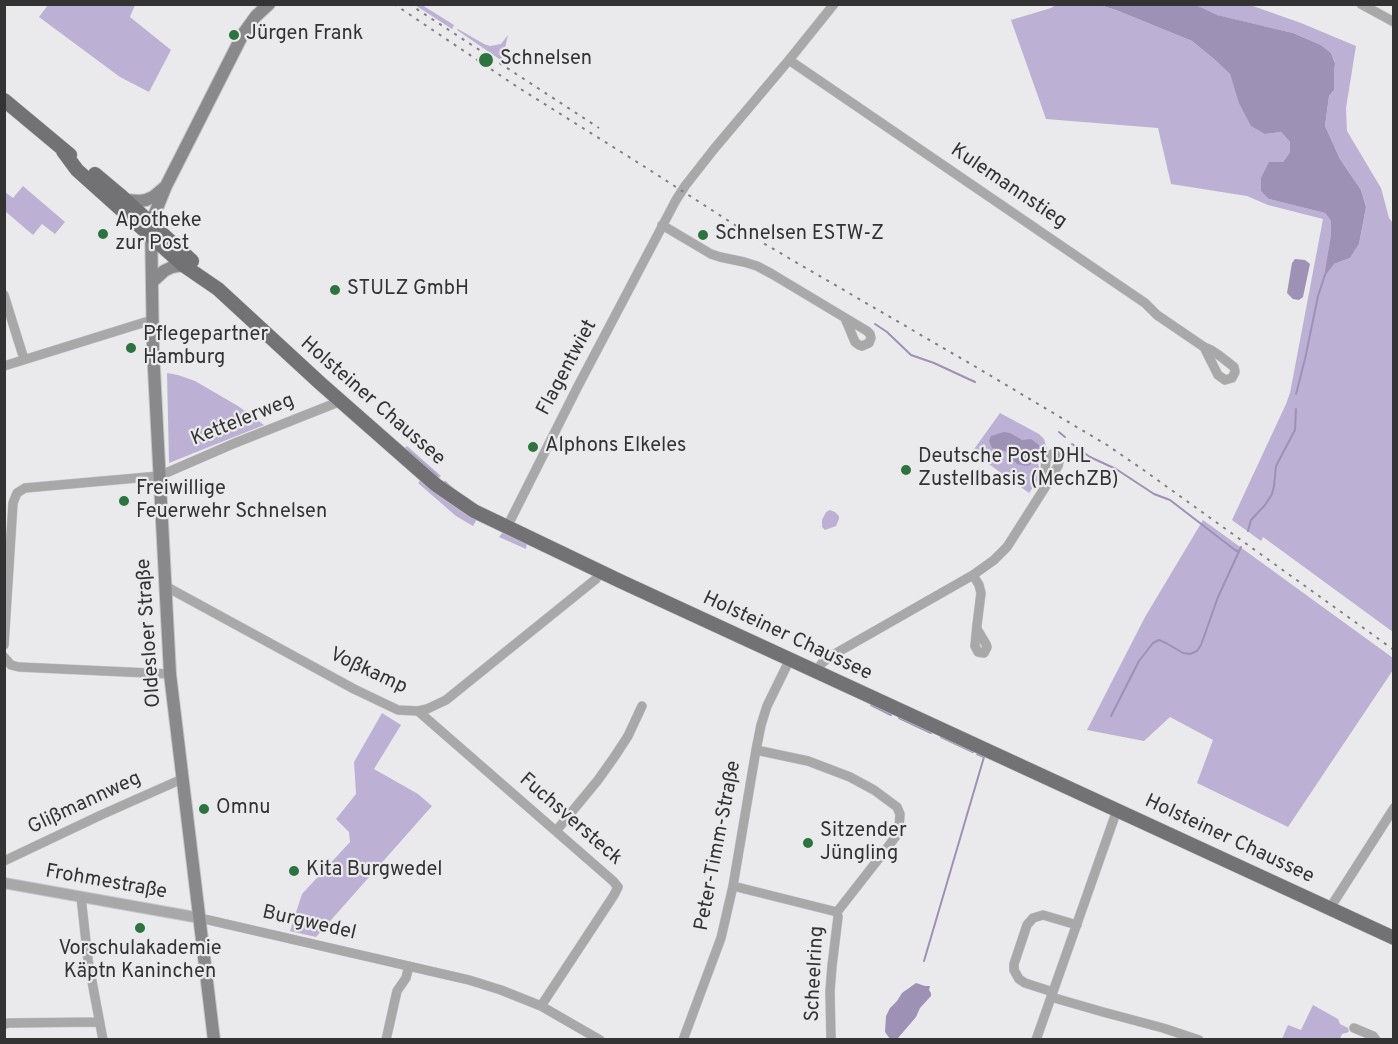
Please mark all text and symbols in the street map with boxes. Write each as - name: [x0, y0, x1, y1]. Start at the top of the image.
- place label: Jürgen Frank: [246, 23, 363, 47]
- marker: Jürgen Frank: [227, 28, 241, 42]
- place label: Schnelsen: [500, 48, 592, 72]
- marker: Schnelsen: [477, 51, 495, 69]
- street label: Kulemannstieg: [945, 139, 1071, 235]
- place label: Apotheke zur Post: [115, 210, 201, 257]
- place label: Schnelsen ESTW-Z: [715, 223, 884, 247]
- marker: Apotheke zur Post: [96, 227, 110, 241]
- marker: Schnelsen ESTW-Z: [696, 228, 710, 242]
- place label: STULZ GmbH: [347, 278, 469, 302]
- marker: STULZ GmbH: [328, 283, 342, 297]
- street label: Flagentwiet: [533, 316, 603, 420]
- place label: Pflegepartner Hamburg: [143, 324, 268, 371]
- street label: Holsteiner Chaussee: [295, 332, 449, 472]
- marker: Pflegepartner Hamburg: [124, 341, 138, 355]
- street label: Kettelerweg: [188, 389, 298, 453]
- place label: Alphons Elkeles: [545, 435, 686, 459]
- marker: Alphons Elkeles: [526, 440, 540, 454]
- place label: Deutsche Post DHL Zustellbasis (MechZB): [918, 446, 1119, 493]
- marker: Deutsche Post DHL Zustellbasis (MechZB): [899, 463, 913, 477]
- place label: Freiwillige Feuerwehr Schnelsen: [136, 478, 327, 525]
- marker: Freiwillige Feuerwehr Schnelsen: [117, 494, 131, 508]
- street label: Oldesloer Straße: [133, 558, 167, 708]
- street label: Holsteiner Chaussee: [698, 587, 876, 687]
- street label: Voßkamp: [325, 644, 411, 700]
- street label: Peter-Timm-Straße: [691, 759, 747, 933]
- street label: Glißmannweg: [25, 767, 145, 841]
- street label: Fuchsversteck: [513, 769, 627, 871]
- street label: Holsteiner Chaussee: [1140, 790, 1318, 890]
- place label: Omnu: [216, 797, 270, 821]
- marker: Omnu: [197, 802, 211, 816]
- place label: Sitzender Jüngling: [820, 820, 907, 867]
- marker: Sitzender Jüngling: [801, 836, 815, 850]
- place label: Kita Burgwedel: [306, 859, 442, 883]
- street label: Frohmestraße: [43, 860, 169, 906]
- marker: Kita Burgwedel: [287, 864, 301, 878]
- street label: Burgwedel: [260, 902, 358, 946]
- marker: Vorschulakademie Käptn Kaninchen: [133, 921, 147, 935]
- street label: Scheelring: [802, 925, 830, 1023]
- place label: Vorschulakademie Käptn Kaninchen: [58, 938, 222, 985]

